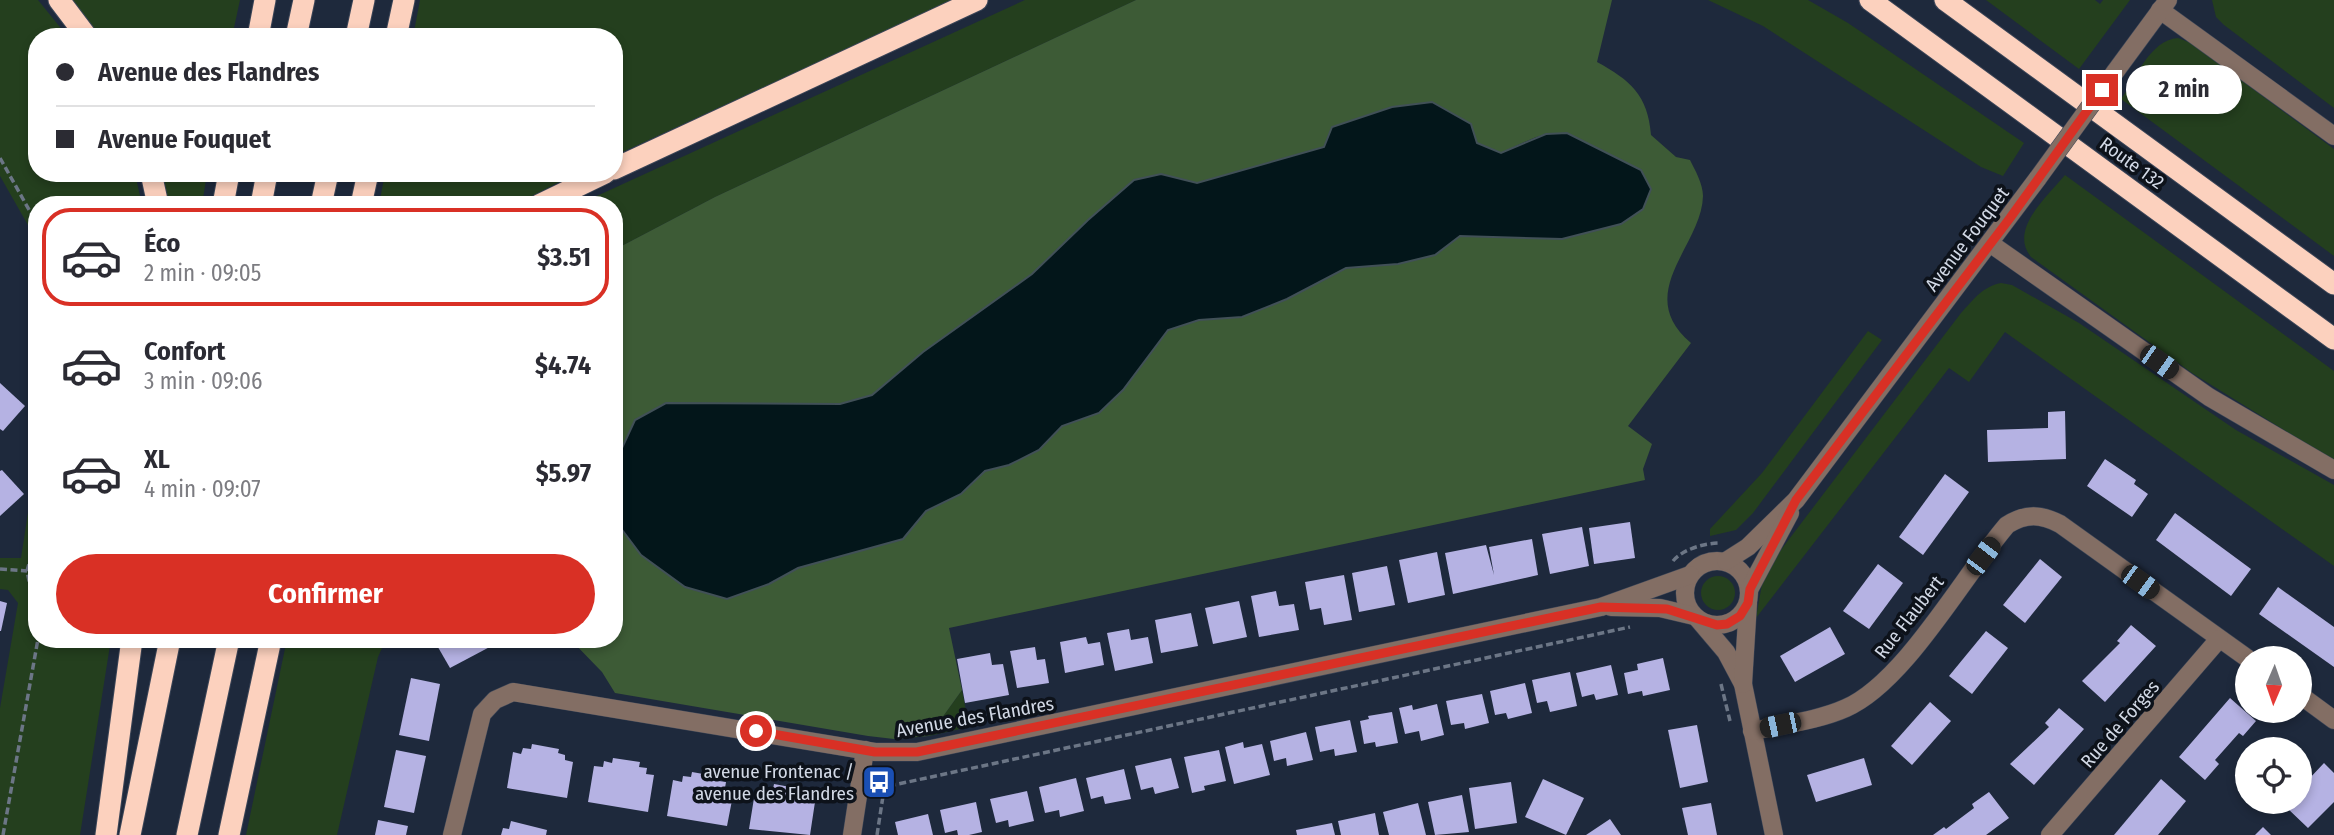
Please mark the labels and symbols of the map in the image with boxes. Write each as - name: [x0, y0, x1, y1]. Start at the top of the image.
- callout: 2 min: [2126, 66, 2242, 114]
- route end: [2086, 74, 2118, 106]
- street label: Route 132: [2095, 132, 2169, 194]
- street label: Avenue Fouquet: [1920, 182, 2014, 296]
- car: [2136, 341, 2183, 383]
- car: [1962, 533, 2005, 579]
- car: [2117, 561, 2164, 603]
- street label: Rue Flaubert: [1870, 570, 1949, 663]
- north arrow: [2235, 646, 2312, 723]
- street label: Rue de Forges: [2076, 676, 2164, 772]
- street label: Avenue des Flandres: [894, 692, 1056, 742]
- car: [1758, 710, 1803, 740]
- route start: [740, 715, 772, 747]
- place label: avenue Frontenac / avenue des Flandres: [695, 760, 854, 805]
- bus stop icon: avenue Frontenac / avenue des Flandres: [860, 763, 898, 801]

